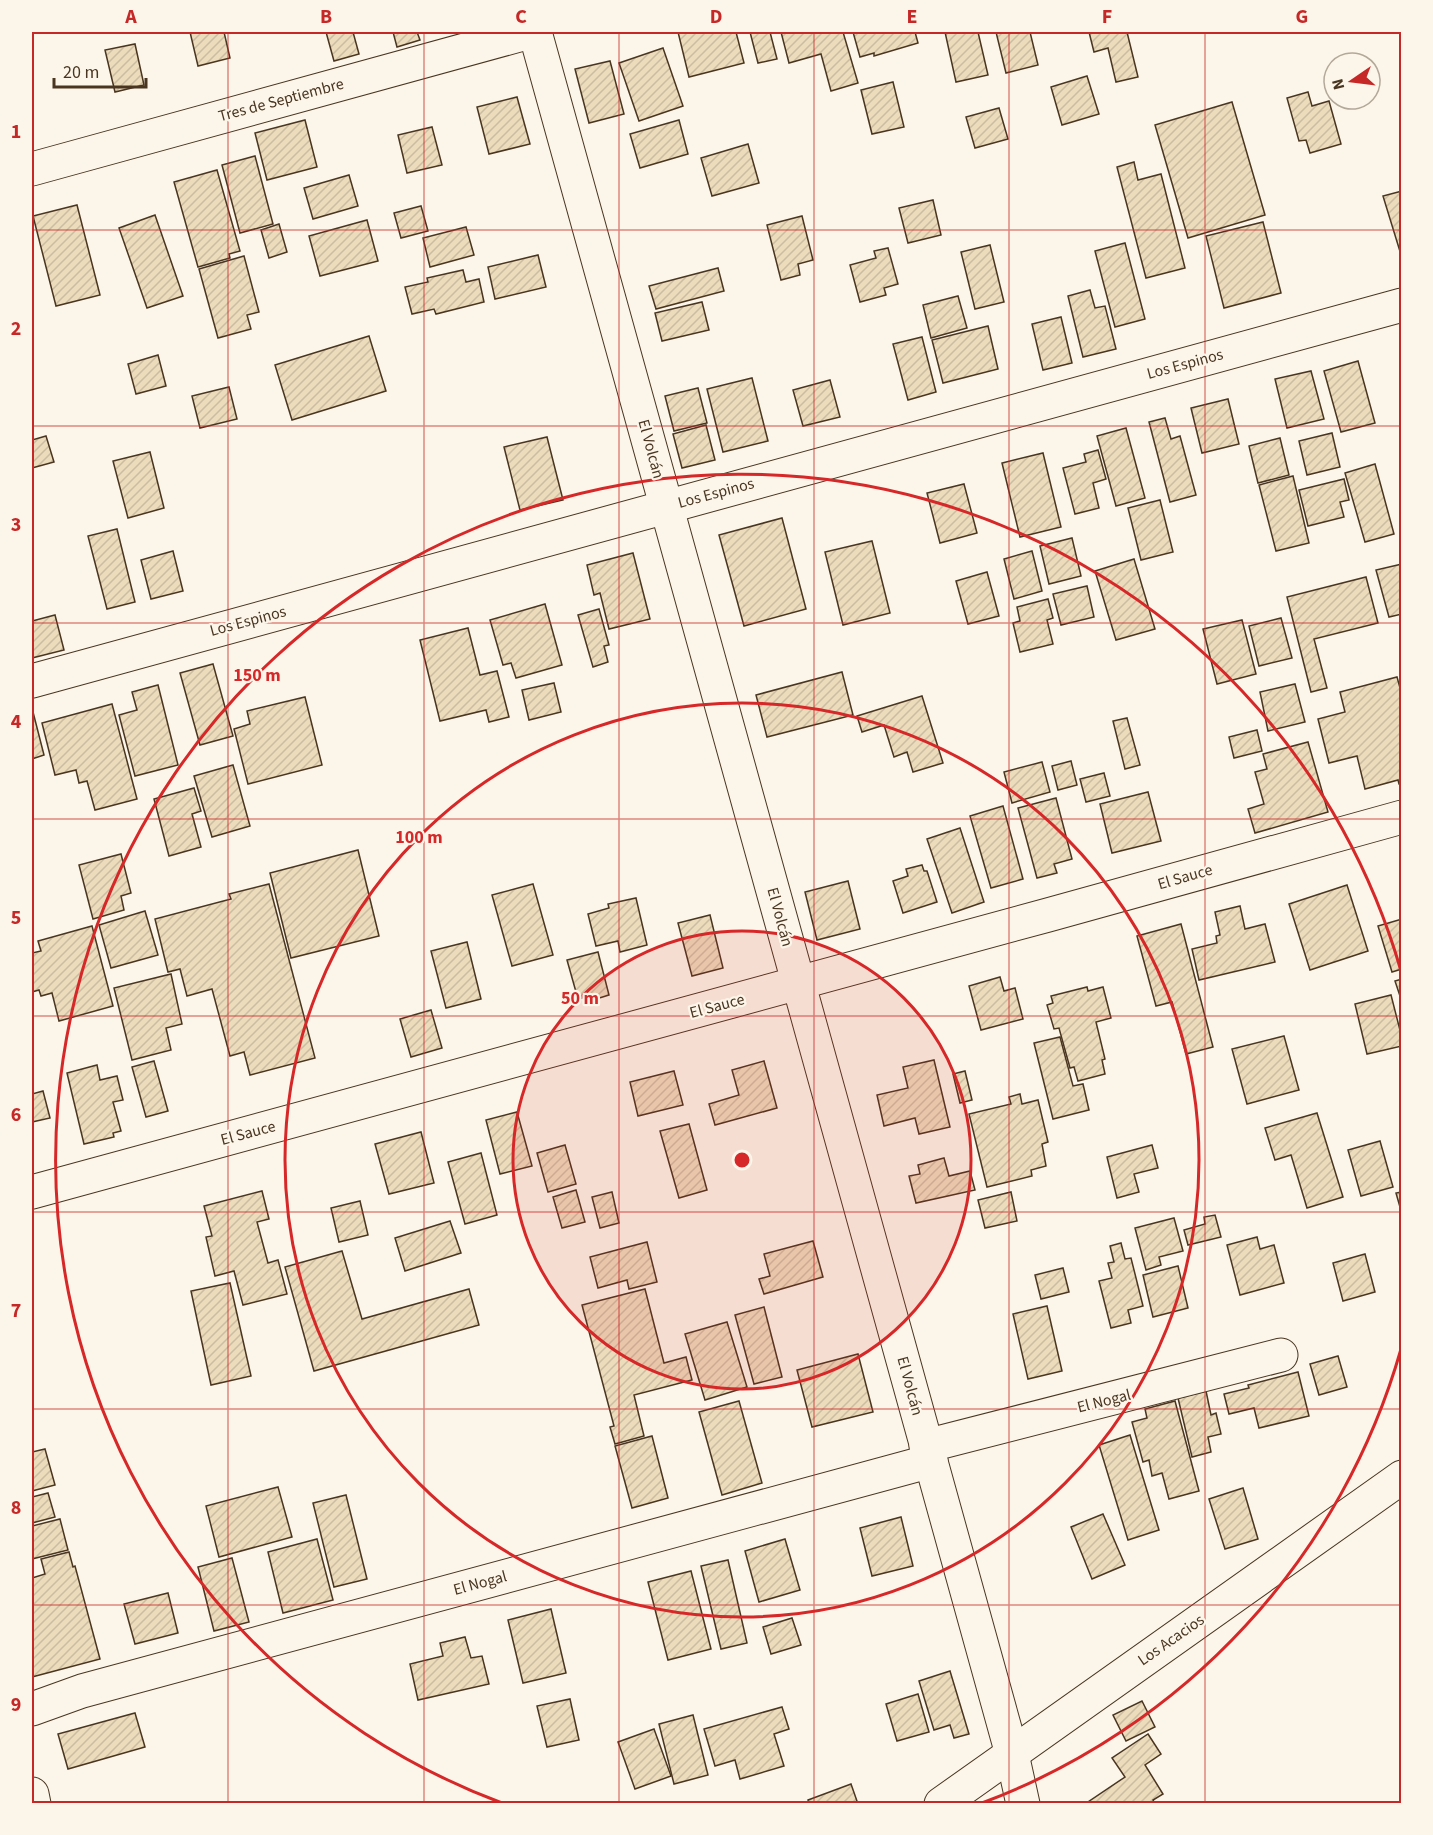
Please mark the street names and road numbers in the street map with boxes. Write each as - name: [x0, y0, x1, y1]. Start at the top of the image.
- street label: Tres de Septiembre: [216, 73, 346, 127]
- street label: Los Espinos: [1144, 343, 1226, 385]
- street label: El Volcán: [633, 417, 669, 481]
- street label: Los Espinos: [675, 472, 757, 514]
- street label: Los Espinos: [207, 600, 289, 642]
- street label: El Sauce: [1155, 859, 1215, 895]
- street label: El Volcán: [762, 885, 798, 949]
- street label: El Sauce: [687, 988, 747, 1024]
- street label: El Sauce: [218, 1115, 278, 1151]
- street label: El Volcán: [892, 1354, 928, 1418]
- street label: El Nogal: [1075, 1384, 1133, 1418]
- street label: El Nogal: [451, 1565, 509, 1601]
- street label: Los Acacios: [1133, 1609, 1209, 1671]

